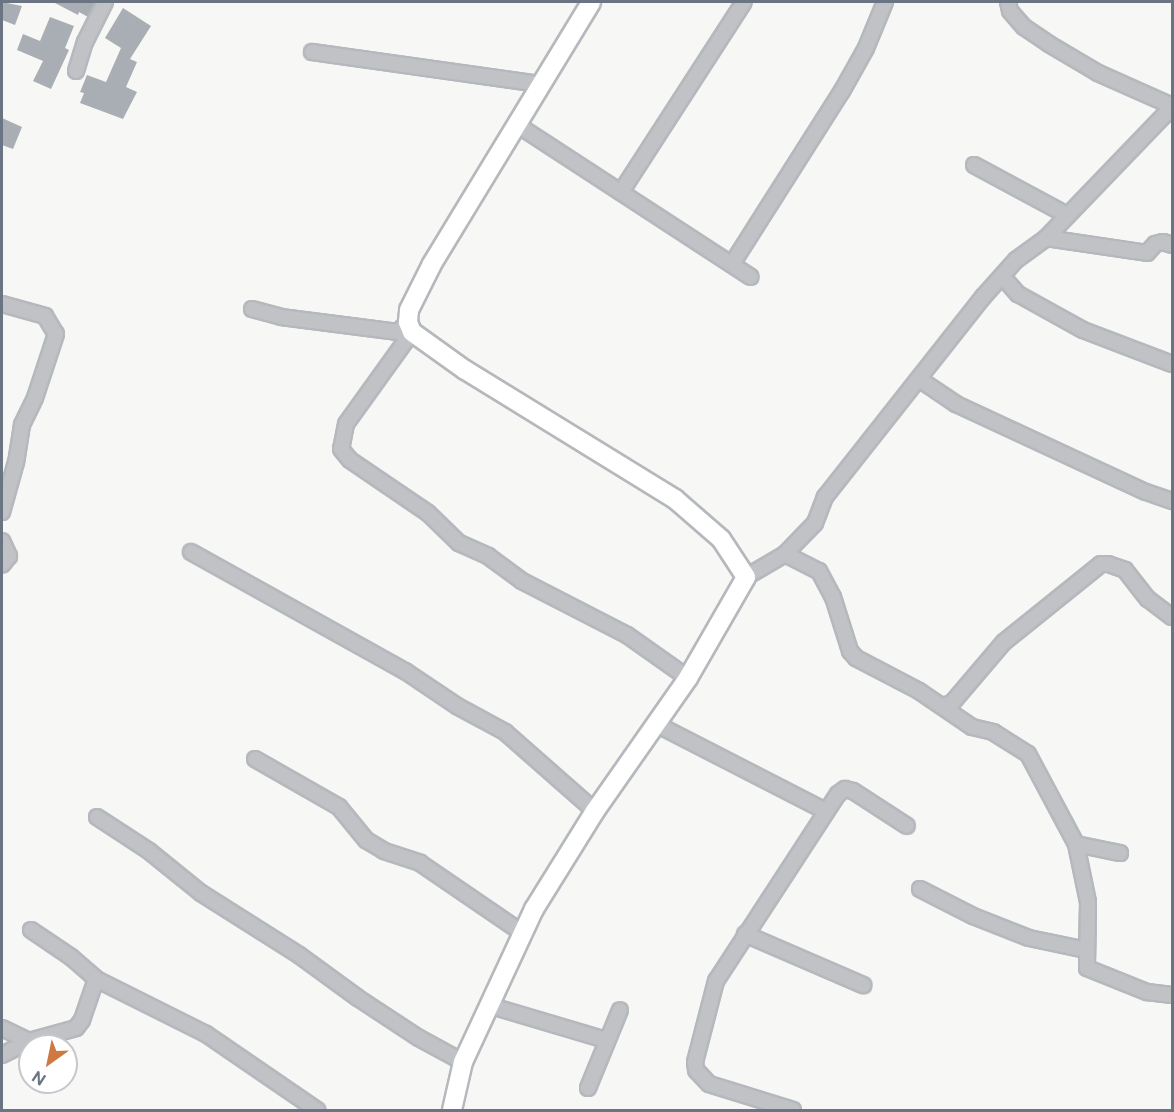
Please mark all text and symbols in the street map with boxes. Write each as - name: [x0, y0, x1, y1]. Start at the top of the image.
- north arrow: [18, 1034, 78, 1094]
- text: N: [29, 1066, 49, 1089]

